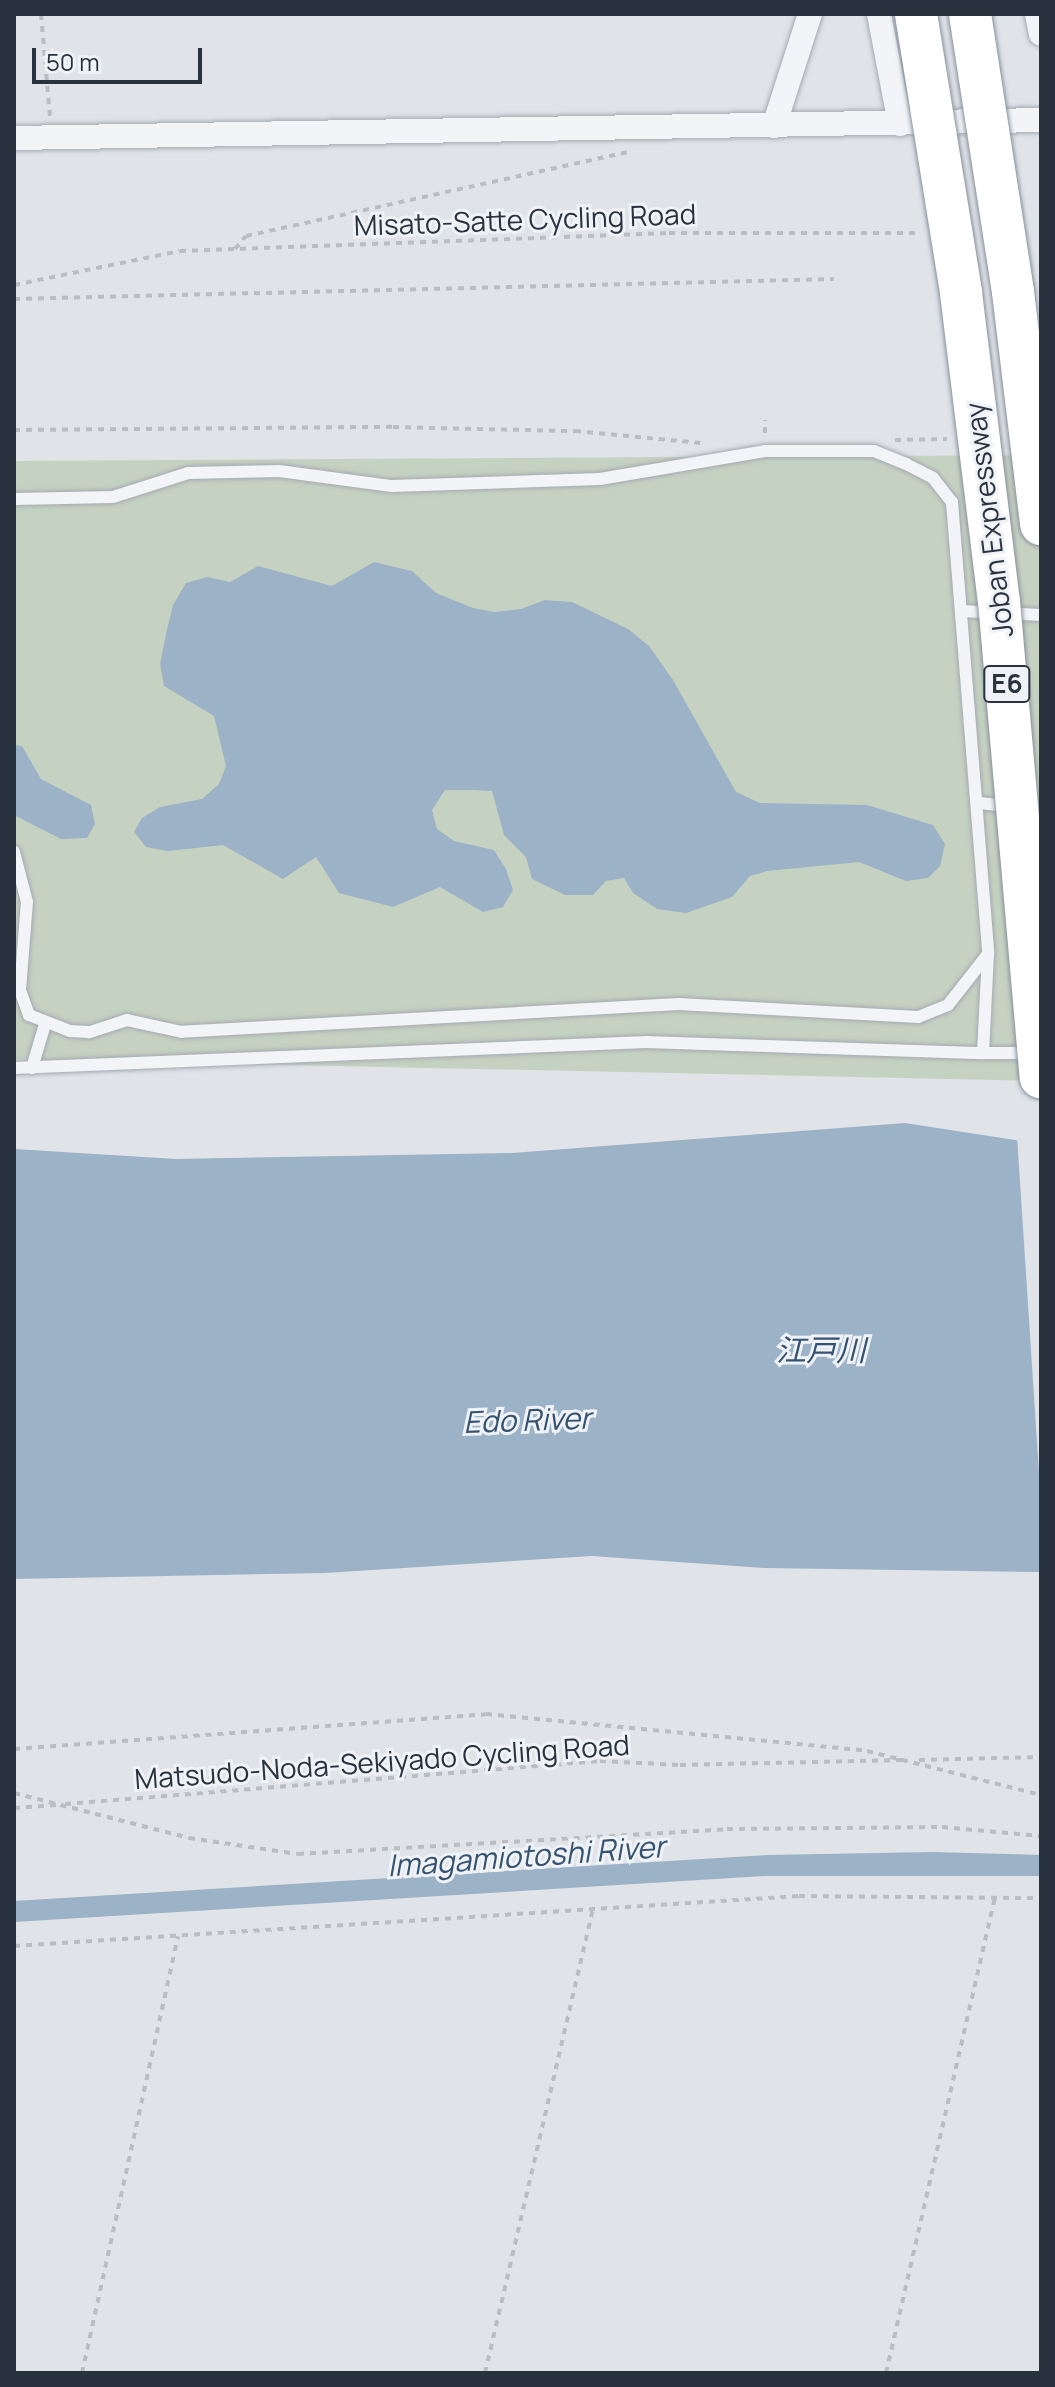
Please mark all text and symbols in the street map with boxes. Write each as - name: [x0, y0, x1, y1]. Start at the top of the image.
- scale bar: [36, 32, 206, 82]
- text: 50 m: [46, 45, 100, 78]
- street label: Misato-Satte Cycling Road: [353, 196, 697, 242]
- street label: Joban Expressway: [957, 401, 1019, 639]
- road number: E6: [983, 662, 1031, 706]
- water label: 江戸川: [776, 1332, 866, 1368]
- water label: Edo River: [463, 1400, 591, 1440]
- street label: Matsudo-Noda-Sekiyado Cycling Road: [133, 1727, 631, 1795]
- water label: Imagamiotoshi River: [386, 1828, 666, 1884]

